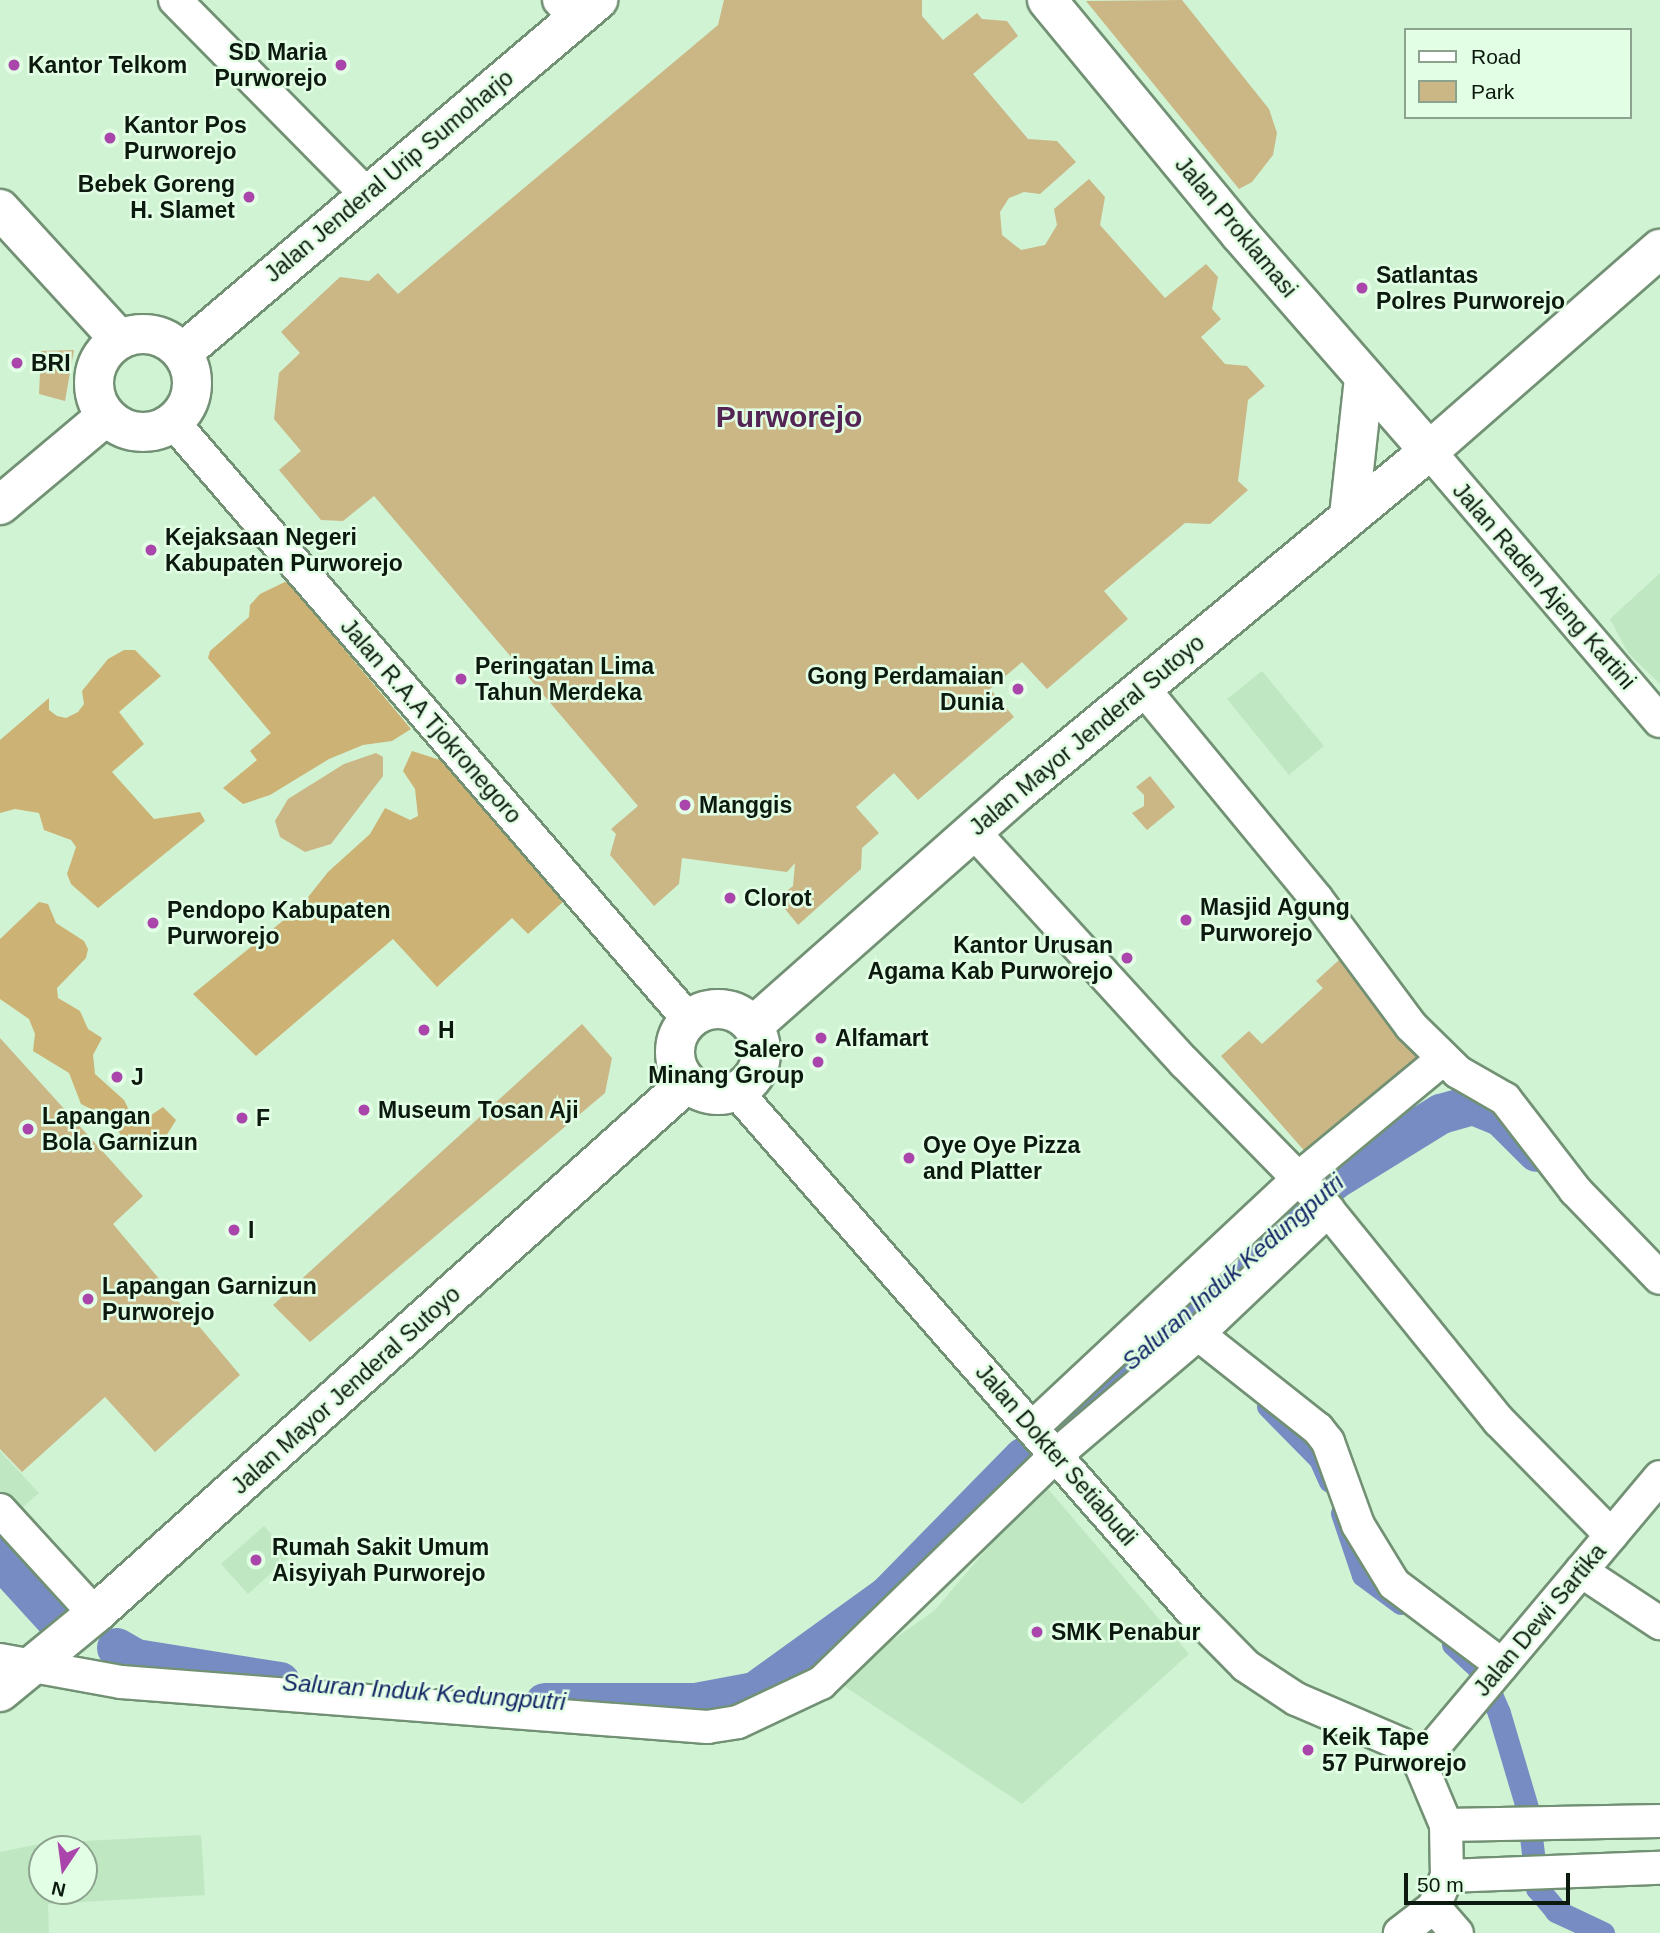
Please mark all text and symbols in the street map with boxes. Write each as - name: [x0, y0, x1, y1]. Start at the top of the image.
- legend: [1404, 28, 1632, 119]
- place label: SD Maria Purworejo: [215, 38, 327, 92]
- text: Road: [1471, 45, 1521, 68]
- place label: Kantor Telkom: [28, 51, 187, 79]
- marker: Kantor Telkom: [6, 57, 22, 73]
- marker: SD Maria Purworejo: [333, 57, 349, 73]
- street label: Jalan Jenderal Urip Sumoharjo: [259, 64, 519, 288]
- text: Park: [1471, 80, 1514, 103]
- place label: Kantor Pos Purworejo: [124, 111, 247, 165]
- marker: Kantor Pos Purworejo: [102, 130, 118, 146]
- street label: Jalan Proklamasi: [1169, 151, 1303, 303]
- place label: Bebek Goreng H. Slamet: [78, 170, 235, 224]
- marker: Bebek Goreng H. Slamet: [241, 189, 257, 205]
- place label: Satlantas Polres Purworejo: [1376, 261, 1565, 315]
- marker: Satlantas Polres Purworejo: [1354, 280, 1370, 296]
- place label: BRI: [31, 349, 71, 377]
- marker: BRI: [9, 355, 25, 371]
- district label: Purworejo: [716, 399, 862, 435]
- street label: Jalan Raden Ajeng Kartini: [1446, 477, 1642, 695]
- place label: Kejaksaan Negeri Kabupaten Purworejo: [165, 523, 403, 577]
- marker: Kejaksaan Negeri Kabupaten Purworejo: [143, 542, 159, 558]
- street label: Jalan R.A.A Tjokronegoro: [334, 613, 528, 829]
- street label: Jalan Mayor Jenderal Sutoyo: [964, 629, 1210, 841]
- place label: Peringatan Lima Tahun Merdeka: [475, 652, 654, 706]
- place label: Gong Perdamaian Dunia: [807, 662, 1004, 716]
- marker: Peringatan Lima Tahun Merdeka: [453, 671, 469, 687]
- marker: Gong Perdamaian Dunia: [1010, 681, 1026, 697]
- place label: Manggis: [699, 791, 792, 819]
- marker: Manggis: [677, 797, 693, 813]
- place label: Clorot: [744, 884, 812, 912]
- marker: Clorot: [722, 890, 738, 906]
- place label: Masjid Agung Purworejo: [1200, 893, 1351, 947]
- place label: Pendopo Kabupaten Purworejo: [167, 896, 391, 950]
- marker: Masjid Agung Purworejo: [1178, 912, 1194, 928]
- marker: Pendopo Kabupaten Purworejo: [145, 915, 161, 931]
- place label: Kantor Urusan Agama Kab Purworejo: [868, 931, 1113, 985]
- marker: Kantor Urusan Agama Kab Purworejo: [1119, 950, 1135, 966]
- place label: H: [438, 1016, 455, 1044]
- marker: H: [416, 1022, 432, 1038]
- place label: Alfamart: [835, 1024, 928, 1052]
- marker: Alfamart: [813, 1030, 829, 1046]
- place label: Salero Minang Group: [648, 1035, 804, 1089]
- marker: Salero Minang Group: [810, 1054, 826, 1070]
- place label: J: [131, 1063, 144, 1091]
- marker: J: [109, 1069, 125, 1085]
- place label: Museum Tosan Aji: [378, 1096, 579, 1124]
- place label: Lapangan Bola Garnizun: [42, 1102, 198, 1156]
- marker: Museum Tosan Aji: [356, 1102, 372, 1118]
- place label: F: [256, 1104, 270, 1132]
- marker: F: [234, 1110, 250, 1126]
- marker: Lapangan Bola Garnizun: [20, 1121, 36, 1137]
- place label: Oye Oye Pizza and Platter: [923, 1131, 1080, 1185]
- marker: Oye Oye Pizza and Platter: [901, 1150, 917, 1166]
- water label: Saluran Induk Kedungputri: [1116, 1168, 1350, 1376]
- place label: I: [248, 1216, 254, 1244]
- marker: I: [226, 1222, 242, 1238]
- place label: Lapangan Garnizun Purworejo: [102, 1272, 317, 1326]
- street label: Jalan Mayor Jenderal Sutoyo: [226, 1280, 466, 1500]
- marker: Lapangan Garnizun Purworejo: [80, 1291, 96, 1307]
- street label: Jalan Dokter Setiabudi: [970, 1359, 1142, 1551]
- place label: Rumah Sakit Umum Aisyiyah Purworejo: [272, 1533, 489, 1587]
- street label: Jalan Dewi Sartika: [1468, 1538, 1612, 1702]
- marker: Rumah Sakit Umum Aisyiyah Purworejo: [246, 1550, 266, 1570]
- place label: SMK Penabur: [1051, 1618, 1201, 1646]
- marker: SMK Penabur: [1029, 1624, 1045, 1640]
- water label: Saluran Induk Kedungputri: [281, 1668, 567, 1716]
- place label: Keik Tape 57 Purworejo: [1322, 1723, 1466, 1777]
- marker: Keik Tape 57 Purworejo: [1300, 1742, 1316, 1758]
- north arrow: [28, 1835, 98, 1905]
- scale bar: [1408, 1860, 1574, 1904]
- text: 50 m: [1417, 1873, 1464, 1896]
- text: N: [50, 1877, 68, 1901]

